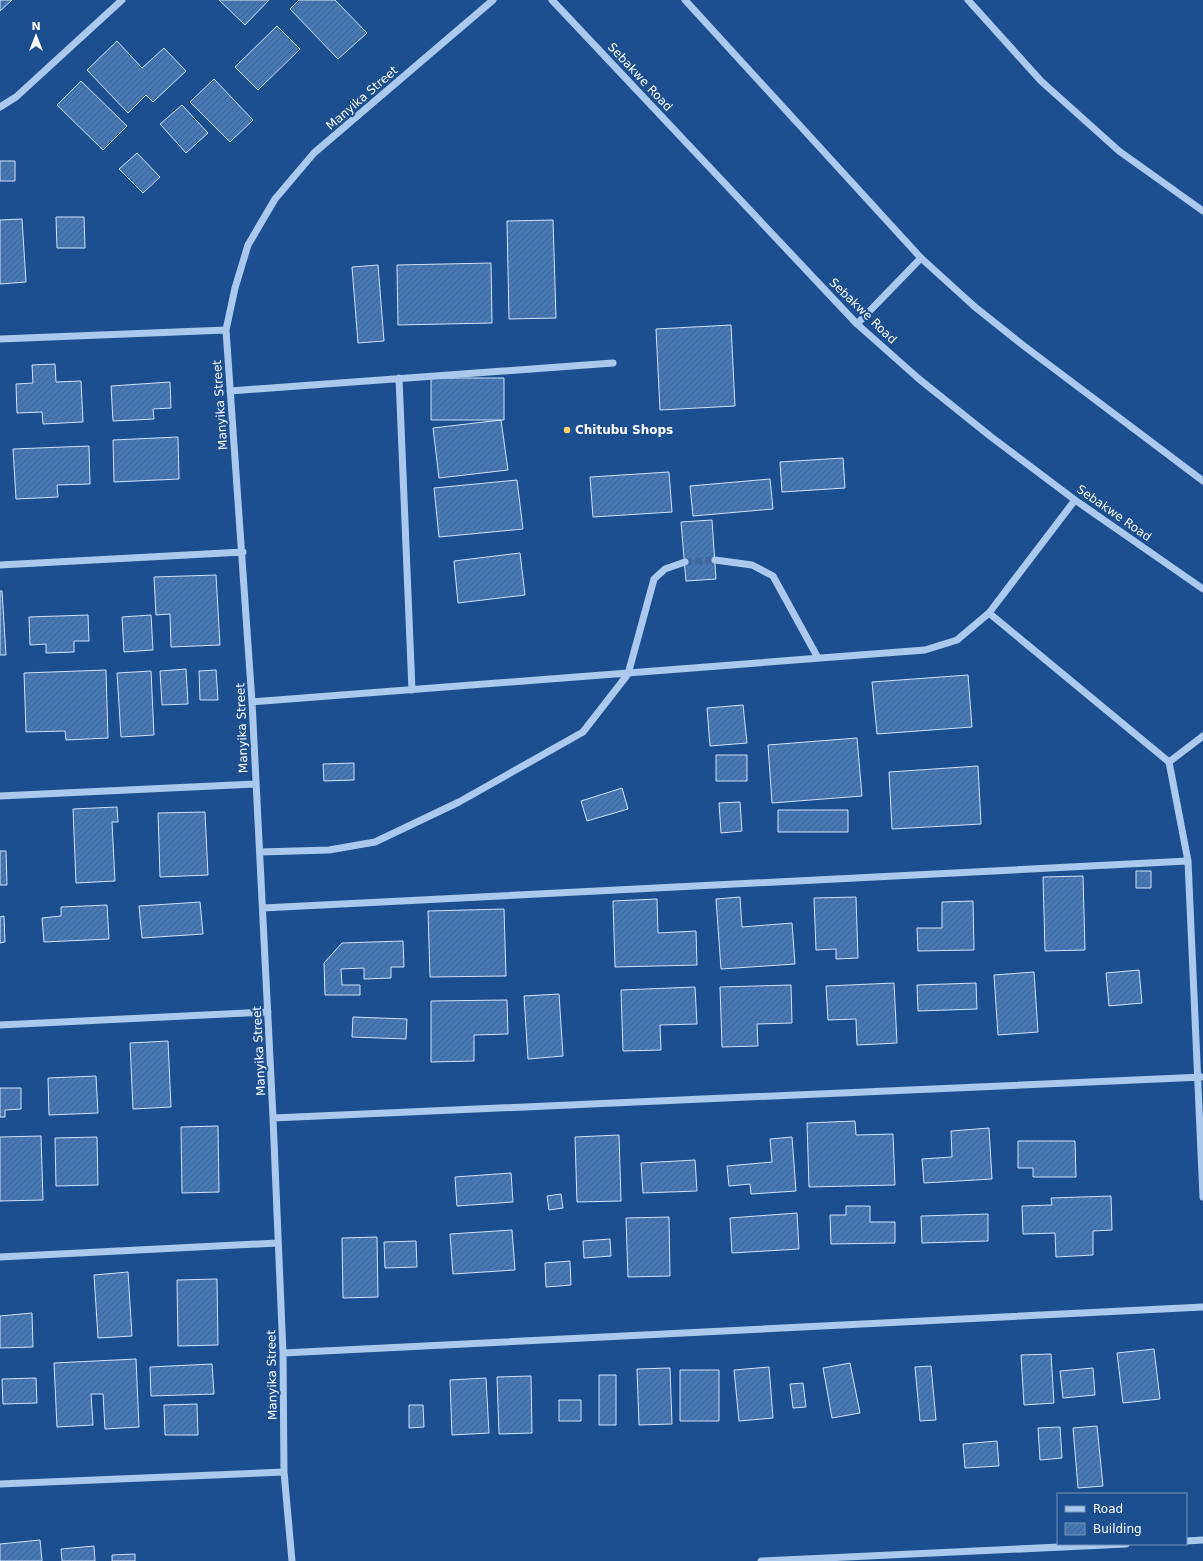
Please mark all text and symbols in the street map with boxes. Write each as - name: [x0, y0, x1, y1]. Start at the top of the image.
- north arrow: [16, 16, 56, 56]
- text: N: [31, 20, 41, 33]
- street label: Sebakwe Road: [605, 40, 675, 114]
- street label: Manyika Street: [323, 63, 401, 133]
- street label: Sebakwe Road: [826, 275, 900, 347]
- street label: Manyika Street: [210, 359, 230, 450]
- place label: Chitubu Shops: [575, 423, 673, 437]
- marker: Chitubu Shops: [562, 425, 572, 435]
- street label: Sebakwe Road: [1074, 482, 1154, 544]
- street label: Manyika Street: [233, 682, 251, 773]
- street label: Manyika Street: [250, 1005, 268, 1096]
- street label: Manyika Street: [264, 1330, 280, 1420]
- legend: [1057, 1493, 1187, 1545]
- text: Road: [1093, 1502, 1123, 1516]
- text: Building: [1093, 1522, 1142, 1536]

